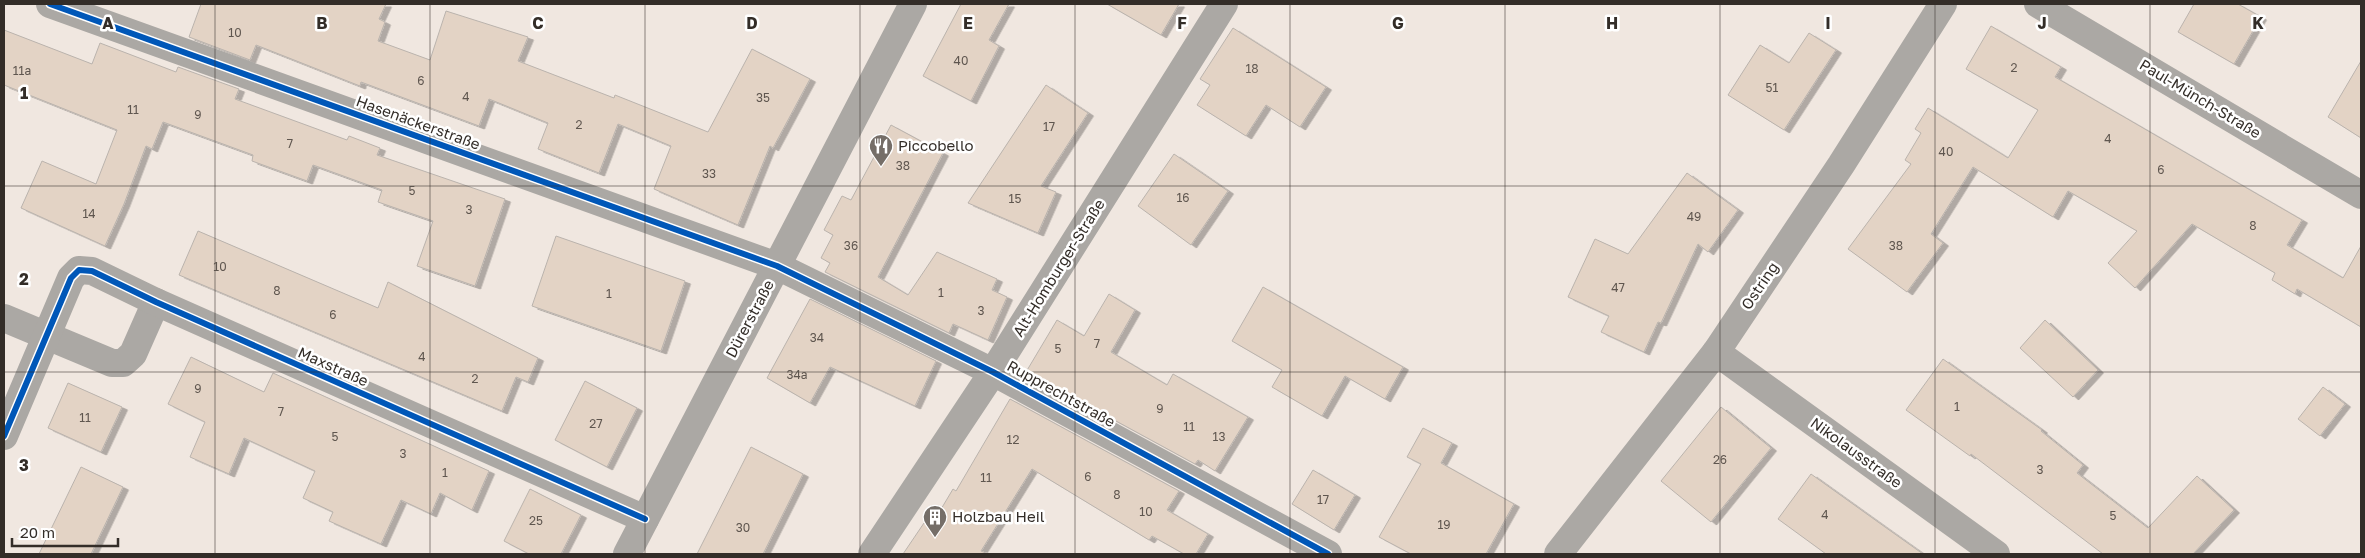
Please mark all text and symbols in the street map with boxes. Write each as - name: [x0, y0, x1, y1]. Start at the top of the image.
- text: A: [102, 13, 114, 33]
- text: B: [316, 13, 328, 33]
- text: C: [532, 13, 544, 33]
- text: D: [746, 13, 758, 33]
- text: E: [963, 13, 973, 33]
- text: F: [1177, 13, 1187, 33]
- text: G: [1392, 13, 1404, 33]
- text: H: [1606, 13, 1618, 33]
- text: I: [1825, 13, 1831, 33]
- text: J: [2037, 13, 2047, 33]
- text: K: [2252, 13, 2264, 33]
- house number: 10: [228, 25, 242, 40]
- house number: 40: [954, 53, 968, 68]
- street label: Paul-Münch-Straße: [2137, 55, 2265, 142]
- house number: 2: [2011, 60, 2018, 75]
- house number: 18: [1245, 61, 1259, 76]
- house number: 11a: [13, 63, 31, 78]
- house number: 6: [417, 73, 425, 88]
- house number: 51: [1766, 80, 1779, 95]
- text: 1: [20, 83, 28, 103]
- house number: 4: [462, 89, 470, 104]
- house number: 35: [756, 90, 770, 105]
- street label: Hasenäckerstraße: [354, 91, 483, 153]
- house number: 11: [127, 102, 139, 117]
- house number: 9: [194, 107, 202, 122]
- house number: 2: [576, 117, 583, 132]
- house number: 17: [1043, 119, 1055, 134]
- house number: 4: [2104, 131, 2112, 146]
- restaurant icon: Piccobello: [868, 133, 894, 167]
- house number: 7: [287, 136, 293, 151]
- place label: Piccobello: [898, 136, 974, 154]
- house number: 40: [1939, 144, 1953, 159]
- house number: 38: [896, 158, 910, 173]
- house number: 6: [2157, 162, 2165, 177]
- house number: 33: [702, 166, 716, 181]
- house number: 5: [409, 183, 416, 198]
- house number: 16: [1176, 190, 1190, 205]
- house number: 15: [1009, 191, 1021, 206]
- street label: Alt-Homburger-Straße: [1008, 195, 1108, 340]
- house number: 3: [465, 202, 473, 217]
- house number: 14: [82, 206, 96, 221]
- house number: 49: [1687, 209, 1701, 224]
- house number: 8: [2249, 218, 2257, 233]
- house number: 36: [844, 238, 858, 253]
- house number: 38: [1889, 238, 1903, 253]
- street label: Ostring: [1737, 258, 1782, 313]
- house number: 10: [213, 259, 227, 274]
- text: 2: [19, 269, 29, 289]
- street label: Dürerstraße: [721, 276, 777, 360]
- house number: 47: [1611, 280, 1625, 295]
- house number: 8: [273, 283, 281, 298]
- house number: 1: [938, 285, 944, 300]
- house number: 1: [606, 286, 612, 301]
- house number: 3: [977, 303, 985, 318]
- house number: 6: [329, 307, 337, 322]
- house number: 34: [810, 330, 824, 345]
- house number: 7: [1094, 336, 1100, 351]
- house number: 5: [1055, 341, 1062, 356]
- street label: Maxstraße: [295, 343, 372, 390]
- house number: 4: [418, 349, 426, 364]
- street label: Rupprechtstraße: [1004, 356, 1119, 430]
- house number: 34a: [786, 367, 808, 382]
- house number: 2: [472, 371, 479, 386]
- house number: 9: [194, 381, 202, 396]
- house number: 1: [1954, 399, 1960, 414]
- house number: 9: [1156, 401, 1164, 416]
- house number: 7: [278, 404, 284, 419]
- house number: 11: [79, 410, 91, 425]
- street label: Nikolausstraße: [1807, 413, 1906, 492]
- house number: 27: [589, 416, 603, 431]
- house number: 11: [1183, 419, 1195, 434]
- house number: 5: [332, 429, 339, 444]
- house number: 13: [1213, 429, 1225, 444]
- house number: 12: [1007, 432, 1019, 447]
- house number: 3: [399, 446, 407, 461]
- house number: 26: [1713, 452, 1727, 467]
- text: 3: [19, 455, 29, 475]
- house number: 3: [2036, 462, 2044, 477]
- house number: 1: [442, 465, 448, 480]
- house number: 6: [1084, 469, 1092, 484]
- house number: 11: [980, 470, 992, 485]
- house number: 8: [1113, 487, 1121, 502]
- house number: 17: [1317, 492, 1329, 507]
- building icon: Holzbau Heil: [922, 504, 948, 538]
- house number: 10: [1139, 504, 1153, 519]
- place label: Holzbau Heil: [952, 507, 1045, 525]
- house number: 4: [1821, 507, 1829, 522]
- house number: 5: [2110, 508, 2117, 523]
- house number: 25: [529, 513, 543, 528]
- scale bar: [12, 516, 119, 548]
- house number: 19: [1437, 517, 1451, 532]
- house number: 30: [736, 520, 750, 535]
- text: 20 m: [20, 523, 55, 541]

